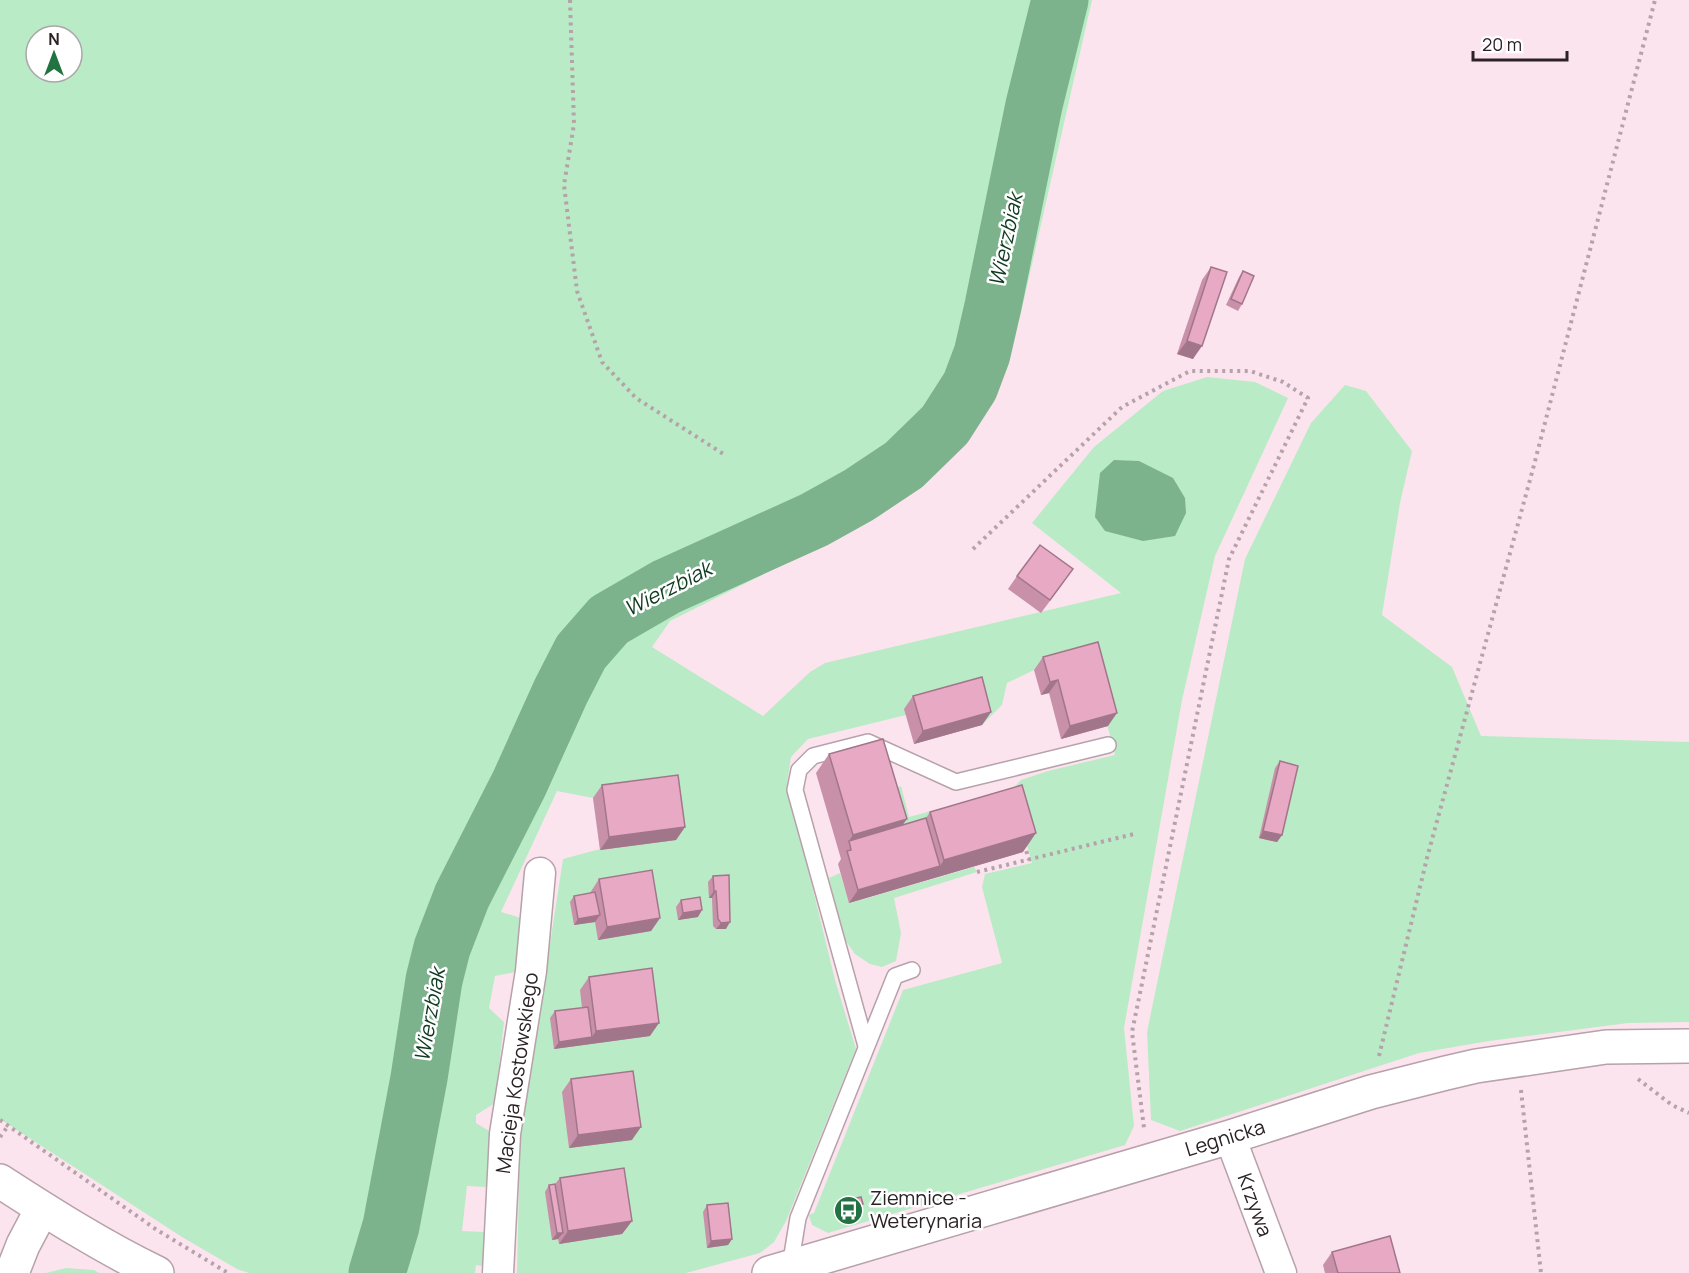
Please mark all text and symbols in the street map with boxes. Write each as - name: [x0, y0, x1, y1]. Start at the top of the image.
- north arrow: [24, 24, 84, 84]
- scale bar: [1473, 24, 1568, 62]
- text: N: [48, 28, 60, 50]
- text: 20 m: [1482, 32, 1522, 56]
- water label: Wierzbiak: [982, 188, 1029, 289]
- water label: Wierzbiak: [619, 553, 718, 622]
- water label: Wierzbiak: [407, 963, 451, 1064]
- street label: Macieja Kostowskiego: [489, 970, 544, 1175]
- street label: Legnicka: [1182, 1113, 1268, 1162]
- street label: Krzywa: [1232, 1169, 1279, 1240]
- place label: Ziemnice - Weterynaria: [870, 1184, 982, 1234]
- bus stop icon: Ziemnice - Weterynaria: [833, 1194, 865, 1226]

